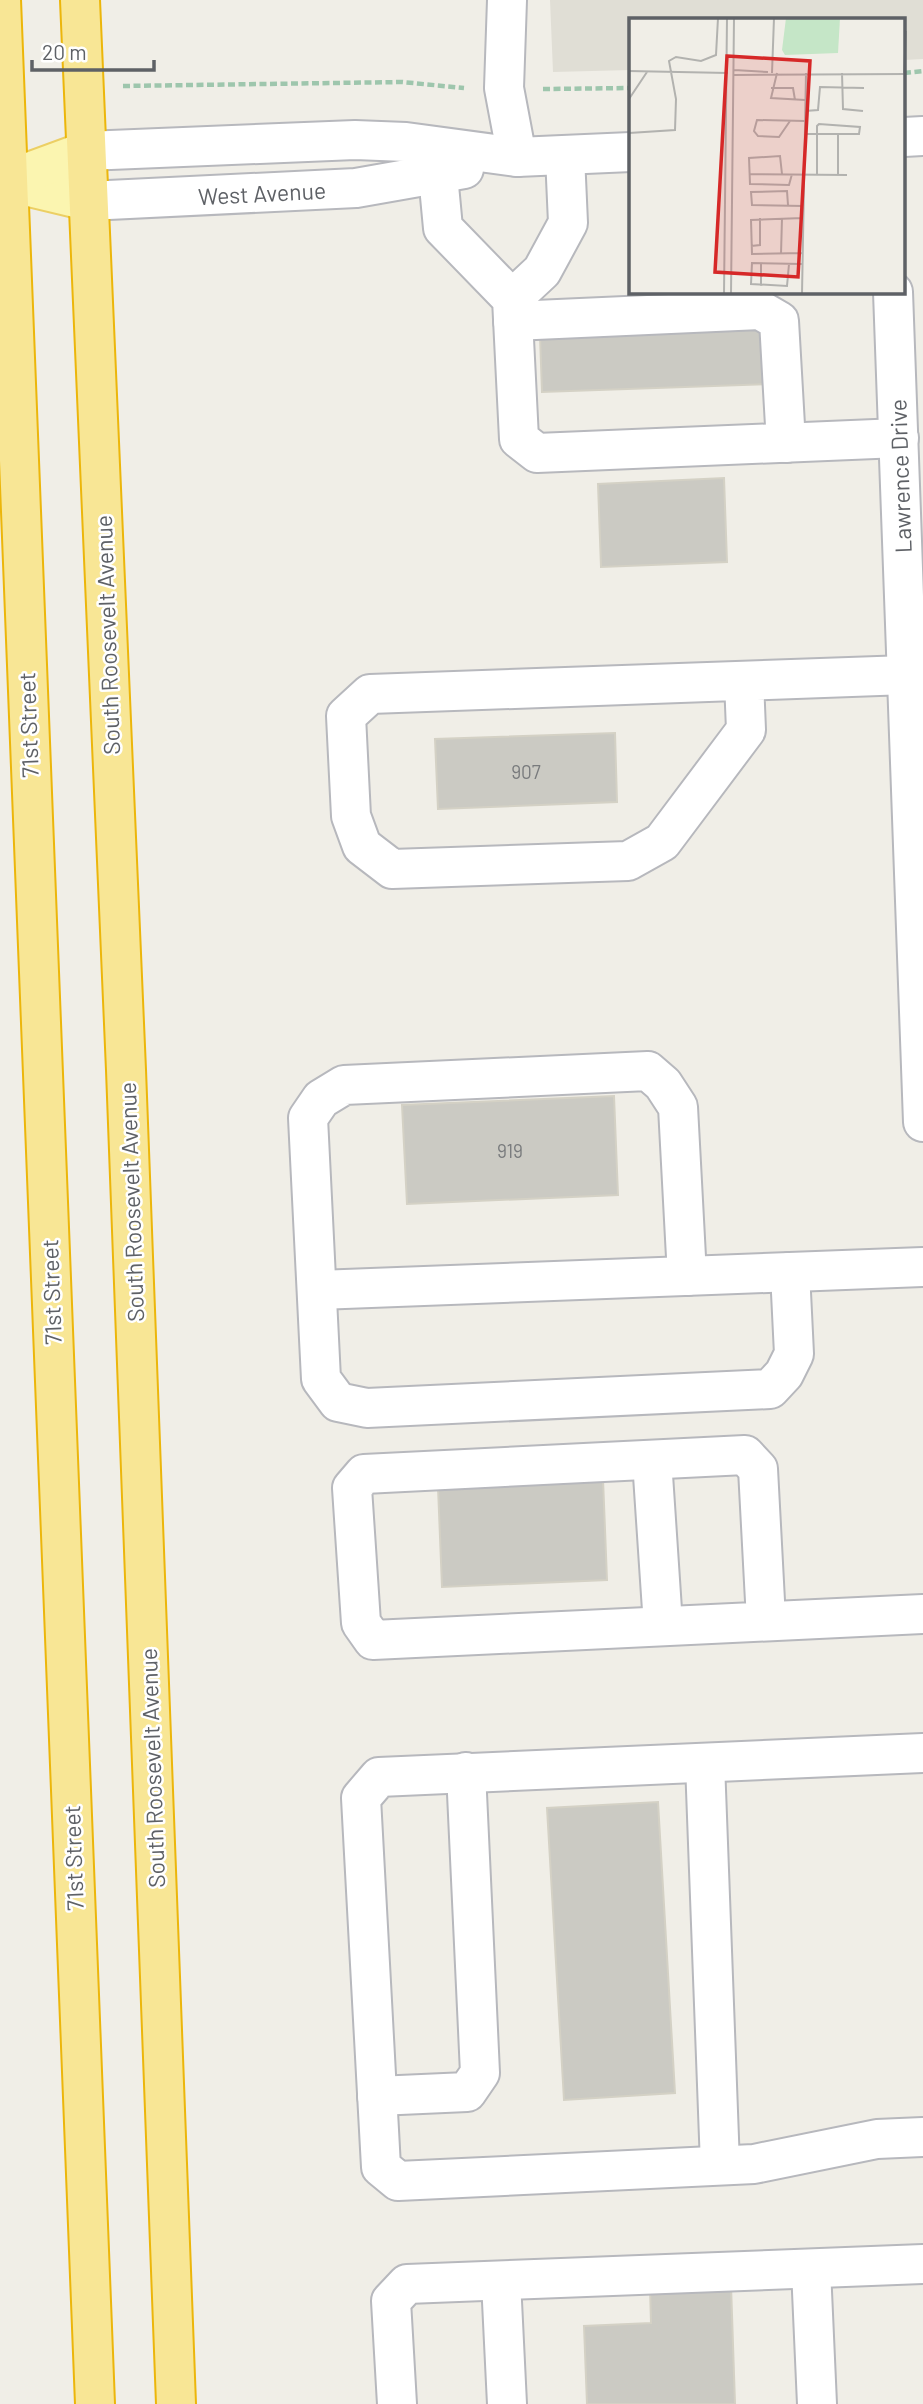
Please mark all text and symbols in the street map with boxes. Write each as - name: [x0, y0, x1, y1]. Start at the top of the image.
- inset map: [629, 18, 906, 294]
- scale bar: [32, 28, 154, 72]
- text: 20 m: [42, 39, 87, 64]
- street label: West Avenue: [197, 176, 327, 210]
- street label: Lawrence Drive: [883, 399, 917, 553]
- street label: South Roosevelt Avenue: [89, 515, 125, 755]
- street label: 71st Street: [12, 672, 44, 778]
- house number: 907: [511, 760, 541, 783]
- street label: South Roosevelt Avenue: [113, 1082, 149, 1322]
- house number: 919: [497, 1139, 523, 1162]
- street label: 71st Street: [35, 1239, 67, 1345]
- street label: South Roosevelt Avenue: [134, 1648, 170, 1888]
- street label: 71st Street: [57, 1805, 89, 1911]

